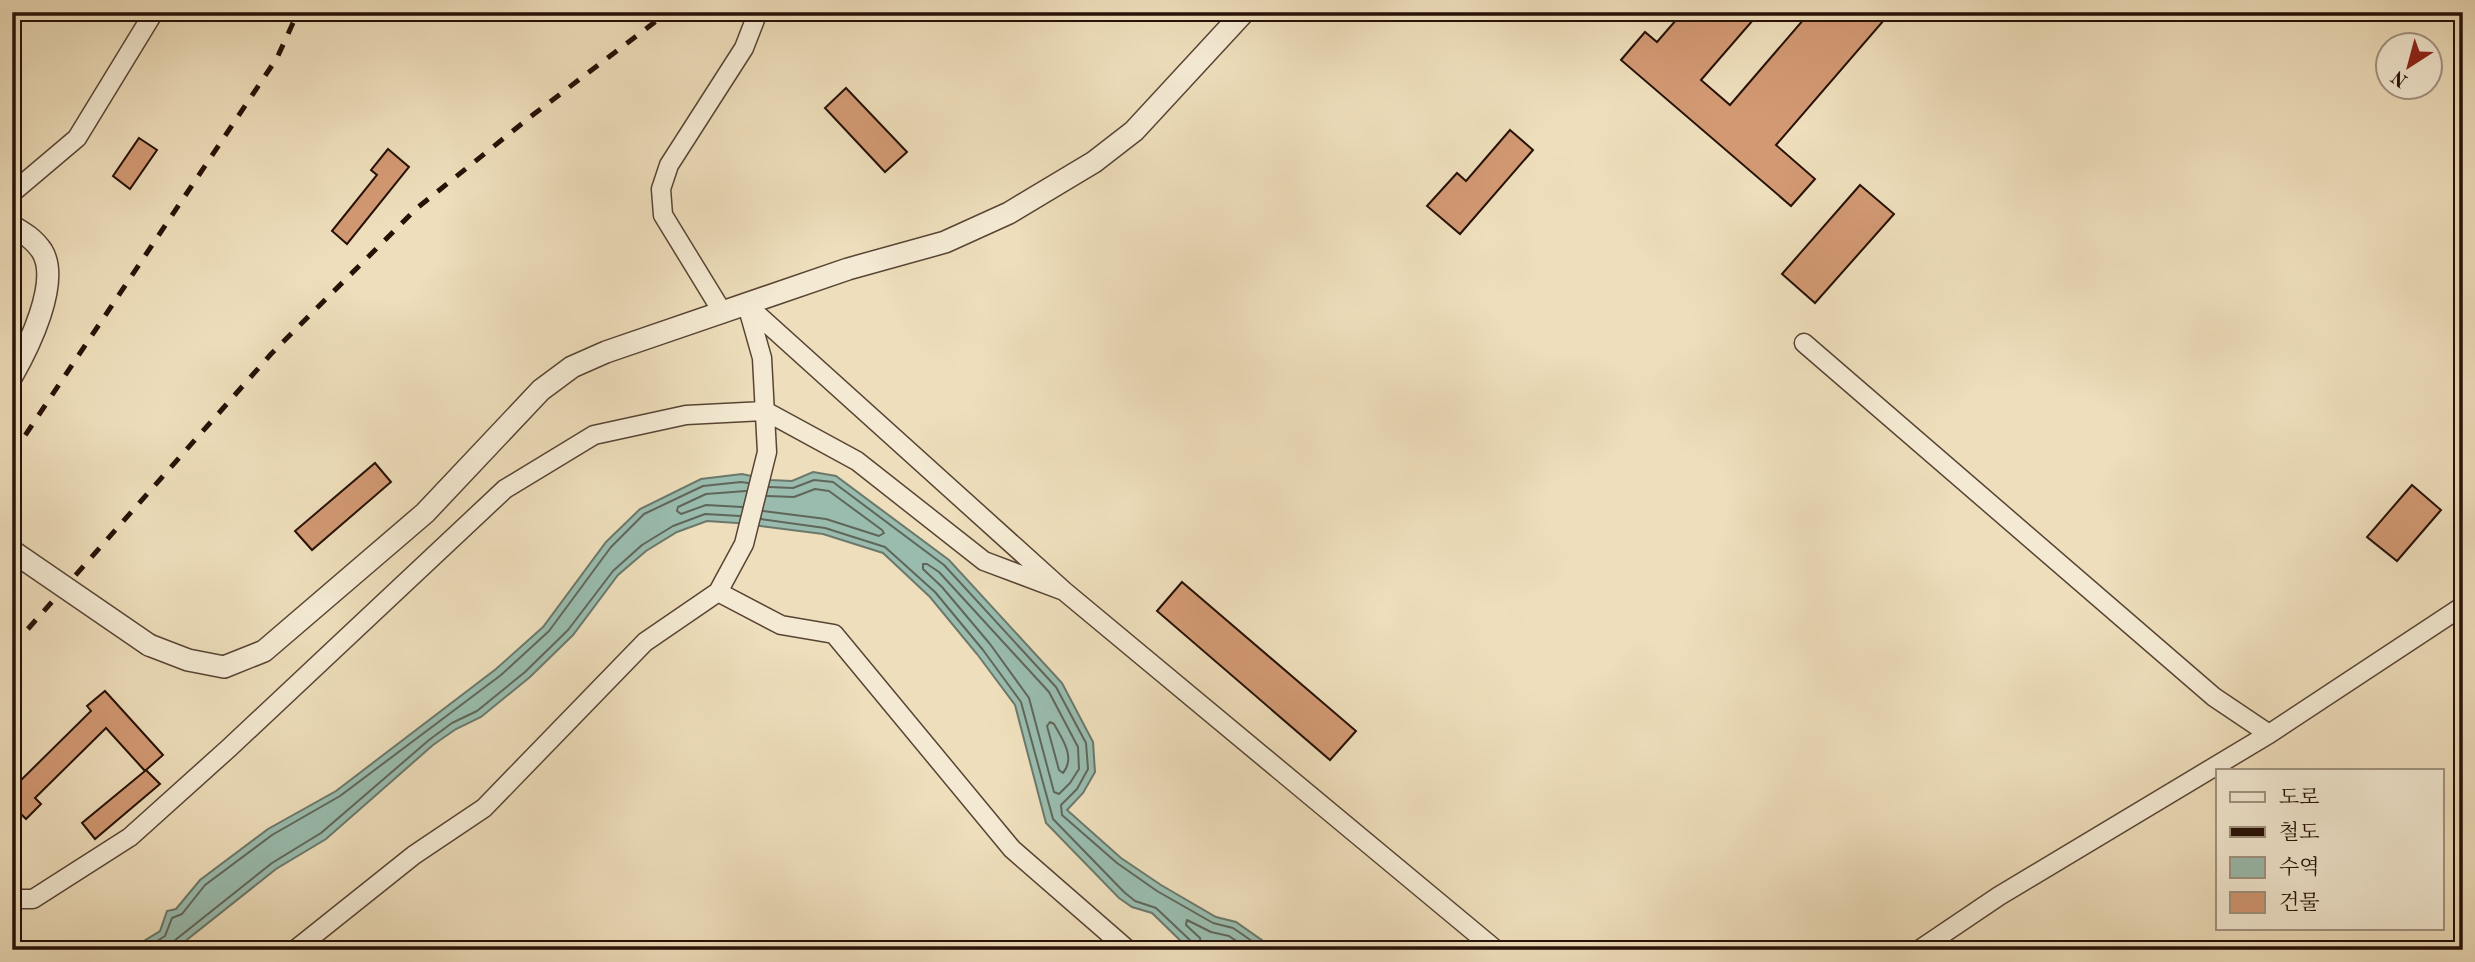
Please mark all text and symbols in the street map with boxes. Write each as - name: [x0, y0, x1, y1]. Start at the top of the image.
- north arrow: [2374, 32, 2444, 102]
- text: N: [2389, 65, 2412, 90]
- legend: [2216, 769, 2444, 930]
- text: 도로: [2279, 787, 2320, 809]
- text: 철도: [2279, 821, 2320, 844]
- text: 수역: [2279, 856, 2320, 879]
- text: 건물: [2279, 891, 2320, 914]

